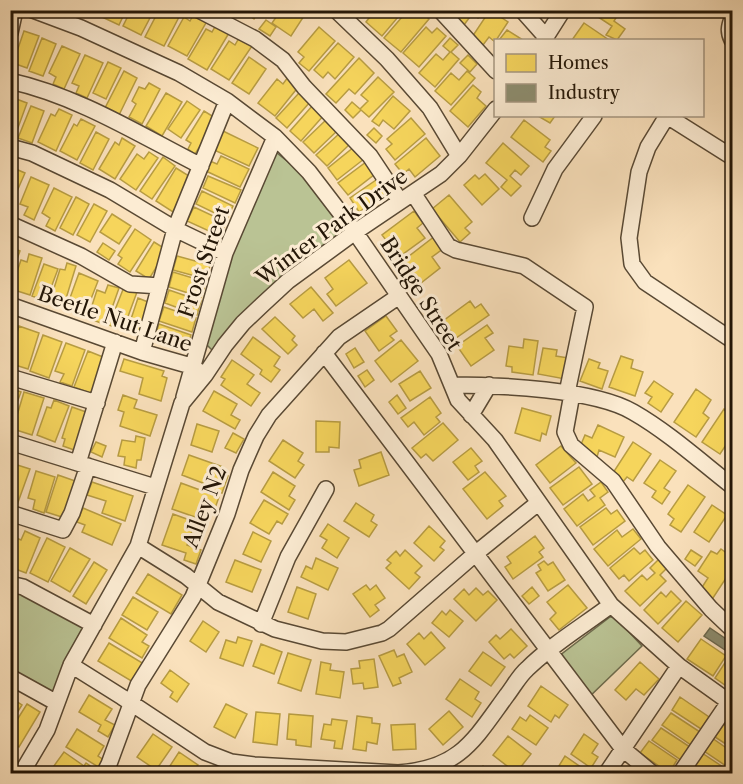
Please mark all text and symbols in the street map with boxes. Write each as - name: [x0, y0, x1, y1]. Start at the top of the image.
- legend: [494, 39, 704, 117]
- text: Homes: [548, 52, 609, 74]
- text: Industry: [548, 82, 621, 104]
- street label: Winter Park Drive: [250, 163, 412, 291]
- street label: Frost Street: [173, 202, 235, 321]
- street label: Bridge Street: [375, 232, 468, 356]
- street label: Beetle Nut Lane: [35, 280, 196, 357]
- street label: Alley N2: [177, 462, 232, 552]

